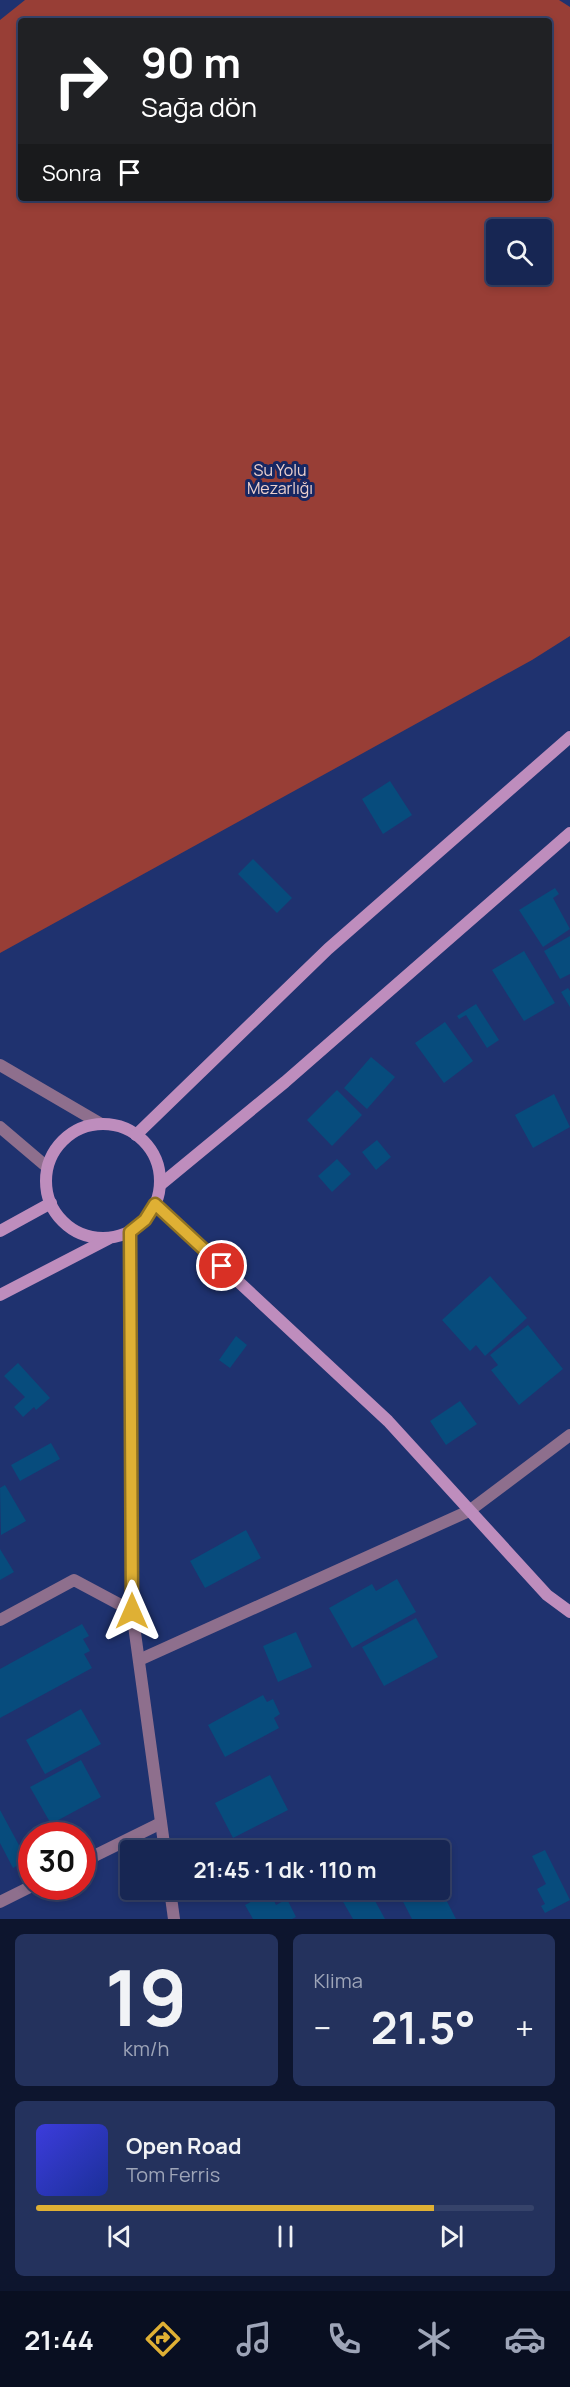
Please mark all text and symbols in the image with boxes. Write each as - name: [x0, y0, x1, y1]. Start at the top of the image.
- text: 90 m: [141, 33, 241, 91]
- icon: right: [42, 42, 120, 120]
- text: Sağa dön: [141, 88, 257, 125]
- icon: arrive: [113, 156, 146, 189]
- text: Sonra: [42, 158, 101, 188]
- map controls: [486, 219, 552, 285]
- button: search: [486, 219, 552, 285]
- park label: Su Yolu Mezarlığı: [247, 459, 313, 499]
- pin: [196, 1240, 247, 1291]
- icon: arrive: [205, 1249, 238, 1282]
- position arrow: [100, 1579, 164, 1643]
- speed limit sign: 30: [18, 1822, 96, 1900]
- text: 21:45 · 1 dk · 110 m: [193, 1855, 377, 1885]
- text: 19: [105, 1943, 188, 2049]
- text: Klima: [314, 1967, 363, 1994]
- text: 21.5°: [371, 1996, 476, 2058]
- text: −: [314, 2005, 331, 2050]
- text: +: [515, 2005, 534, 2050]
- text: km/h: [123, 2035, 170, 2062]
- text: Open Road: [126, 2131, 241, 2161]
- text: Tom Ferris: [126, 2161, 220, 2188]
- icon: previous: [103, 2220, 136, 2253]
- icon: pause: [269, 2220, 302, 2253]
- icon: next: [435, 2220, 468, 2253]
- icon: directions: [142, 2318, 184, 2360]
- icon: music: [233, 2318, 275, 2360]
- icon: phone: [323, 2318, 365, 2360]
- icon: climate: [413, 2318, 455, 2360]
- icon: car: [504, 2318, 546, 2360]
- text: 21:44: [24, 2321, 94, 2358]

